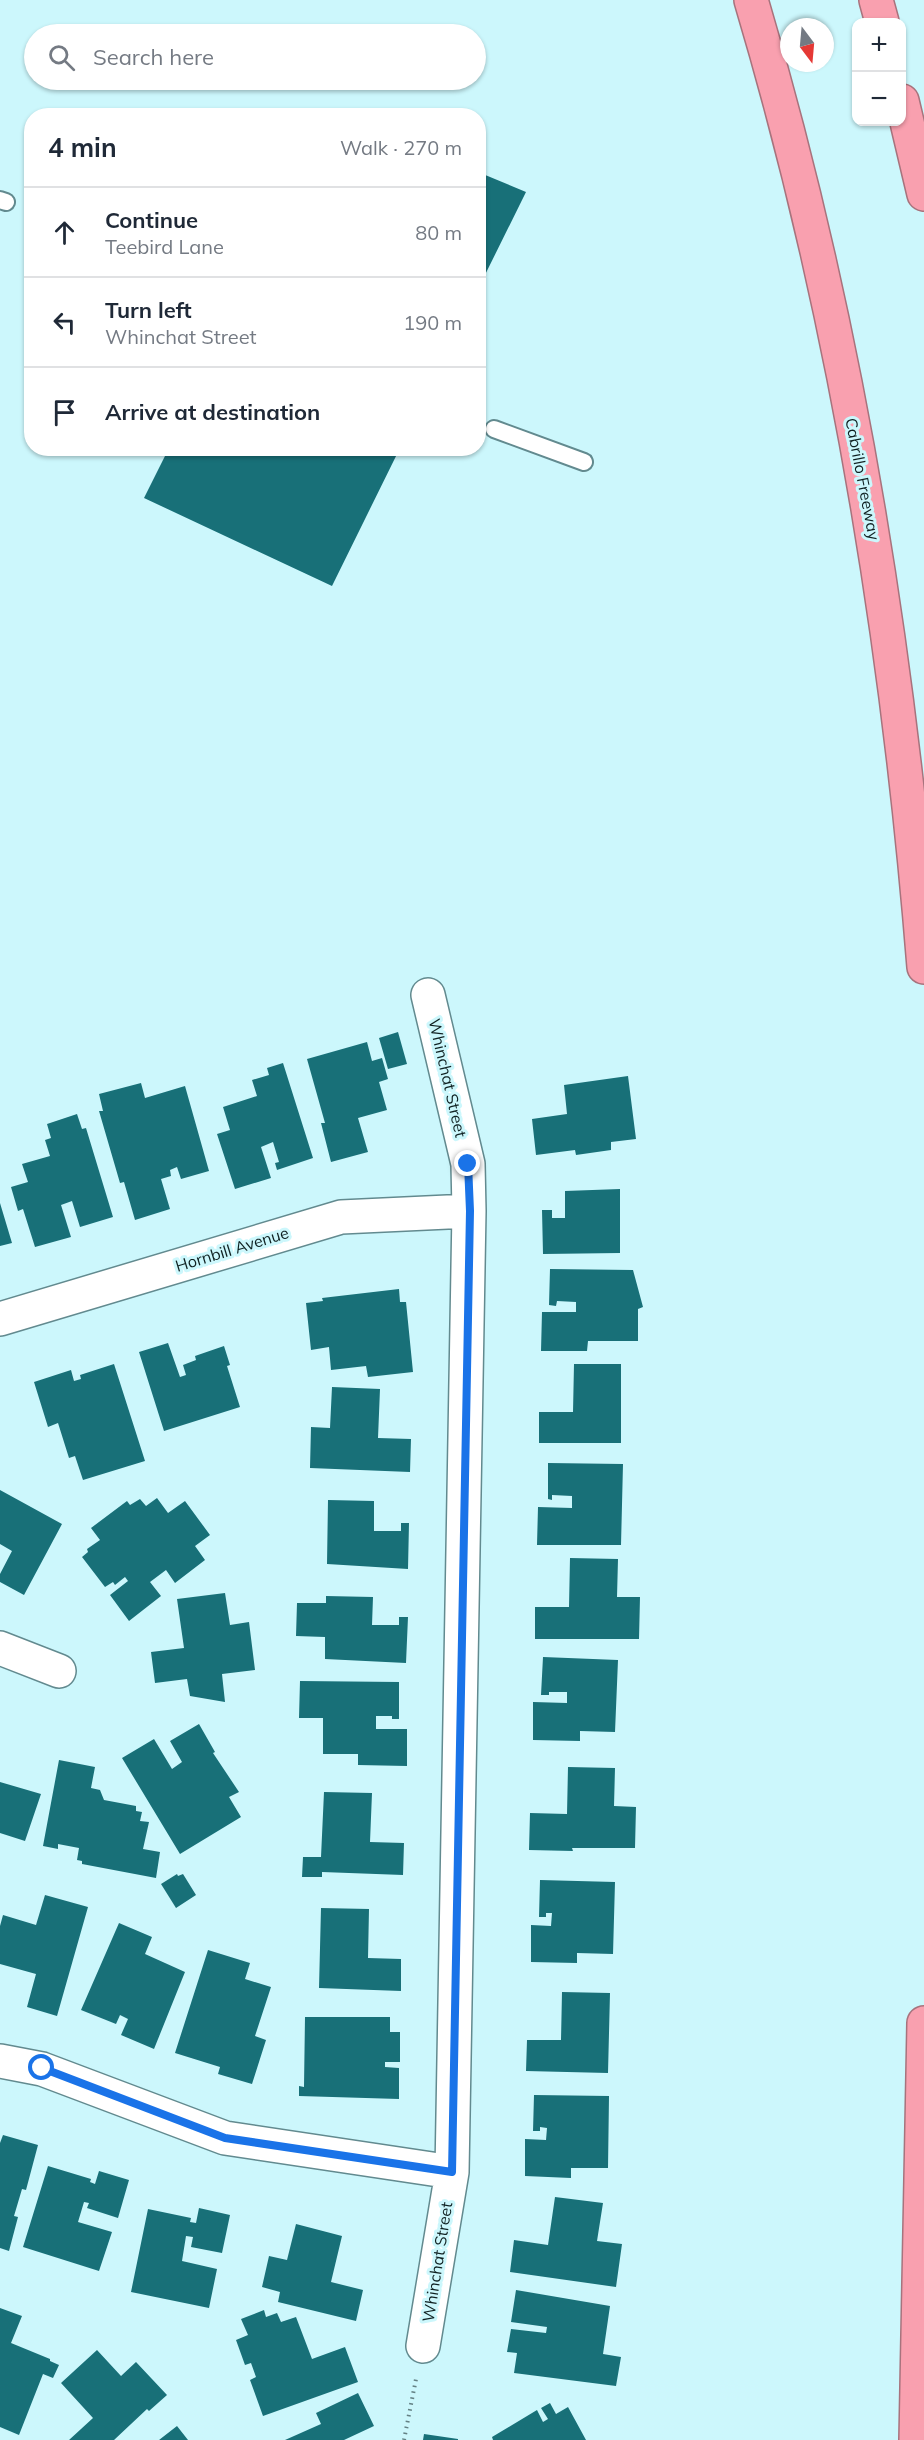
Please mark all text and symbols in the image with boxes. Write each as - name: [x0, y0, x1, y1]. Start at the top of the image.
- north arrow: [780, 18, 834, 72]
- map controls: [852, 18, 906, 126]
- button: +: [852, 18, 906, 72]
- search box: [24, 24, 486, 90]
- icon: search: [45, 41, 78, 74]
- text: Search here: [93, 43, 214, 71]
- button: −: [852, 72, 906, 126]
- text: 4 min: [48, 131, 117, 164]
- text: Walk · 270 m: [340, 135, 462, 160]
- text: Continue: [105, 206, 198, 234]
- icon: ahead: [48, 216, 81, 249]
- text: 80 m: [415, 220, 462, 245]
- text: Teebird Lane: [105, 234, 224, 259]
- text: Turn left: [105, 296, 192, 324]
- icon: left: [48, 306, 81, 339]
- text: 190 m: [403, 310, 462, 335]
- text: Whinchat Street: [105, 324, 257, 349]
- icon: arrive: [48, 396, 81, 429]
- text: Arrive at destination: [105, 398, 320, 426]
- street label: Cabrillo Freeway: [841, 416, 885, 542]
- street label: Whinchat Street: [425, 1017, 471, 1140]
- route end: [454, 1150, 480, 1176]
- street label: Hornbill Avenue: [173, 1222, 291, 1276]
- route start: [28, 2054, 54, 2080]
- street label: Whinchat Street: [418, 2200, 456, 2323]

